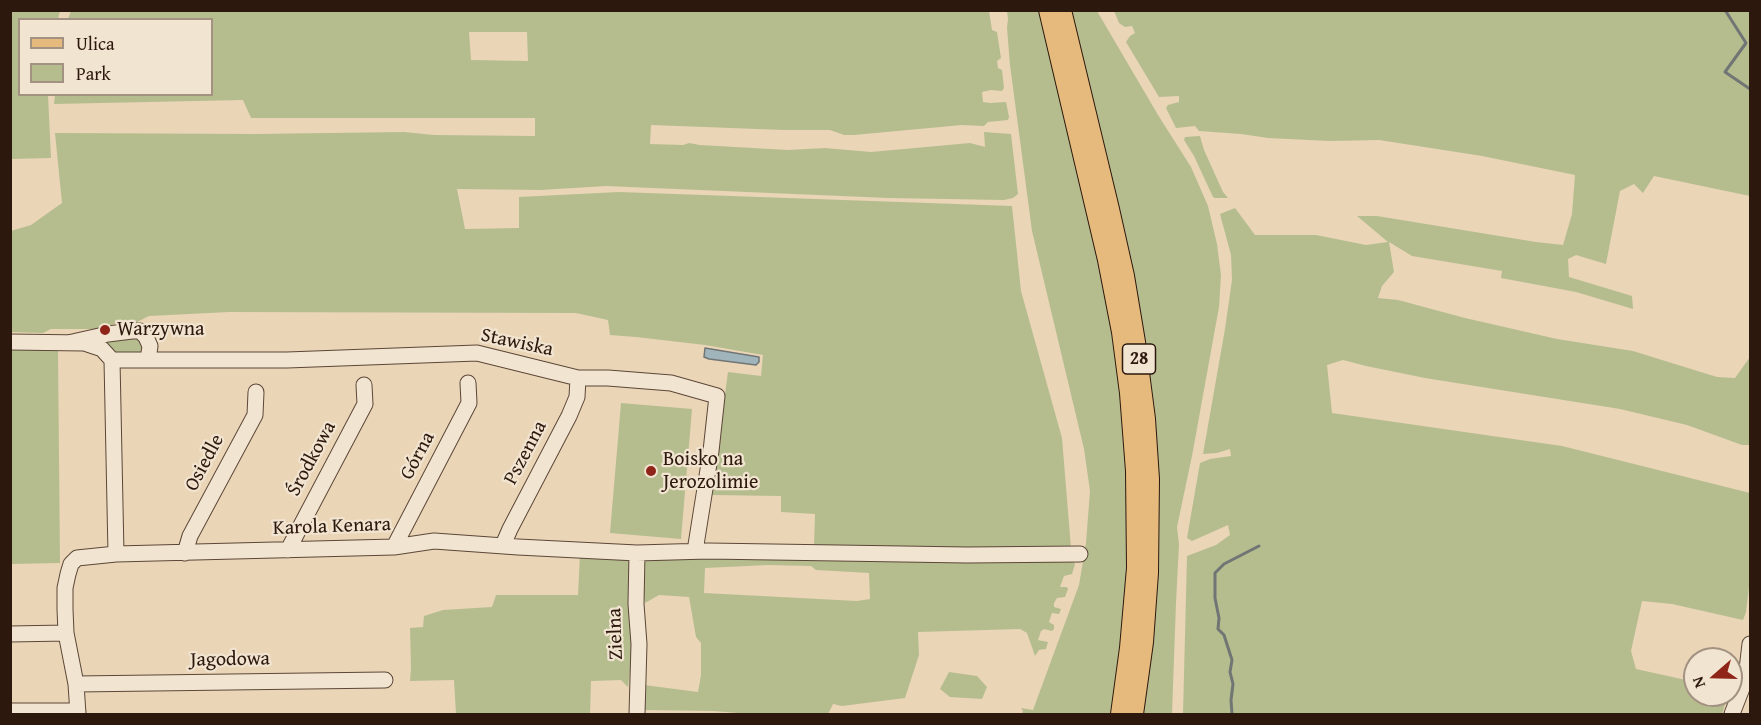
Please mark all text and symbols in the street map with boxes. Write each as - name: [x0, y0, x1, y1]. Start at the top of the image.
- legend: [18, 18, 213, 96]
- text: Ulica: [76, 30, 114, 57]
- text: Park: [76, 60, 111, 87]
- place label: Warzywna: [117, 318, 205, 342]
- marker: Warzywna: [98, 323, 112, 337]
- street label: Stawiska: [479, 324, 555, 362]
- road number: 28: [1122, 344, 1156, 374]
- street label: Środkowa: [282, 417, 342, 501]
- street label: Pszenna: [499, 417, 553, 489]
- street label: Górna: [395, 428, 441, 484]
- street label: Osiedle: [180, 431, 230, 495]
- place label: Boisko na Jerozolimie: [663, 448, 758, 495]
- marker: Boisko na Jerozolimie: [644, 464, 658, 478]
- street label: Karola Kenara: [272, 513, 392, 541]
- street label: Zielna: [603, 608, 629, 660]
- street label: Jagodowa: [190, 647, 270, 673]
- north arrow: [1683, 647, 1743, 707]
- text: N: [1685, 673, 1711, 692]

